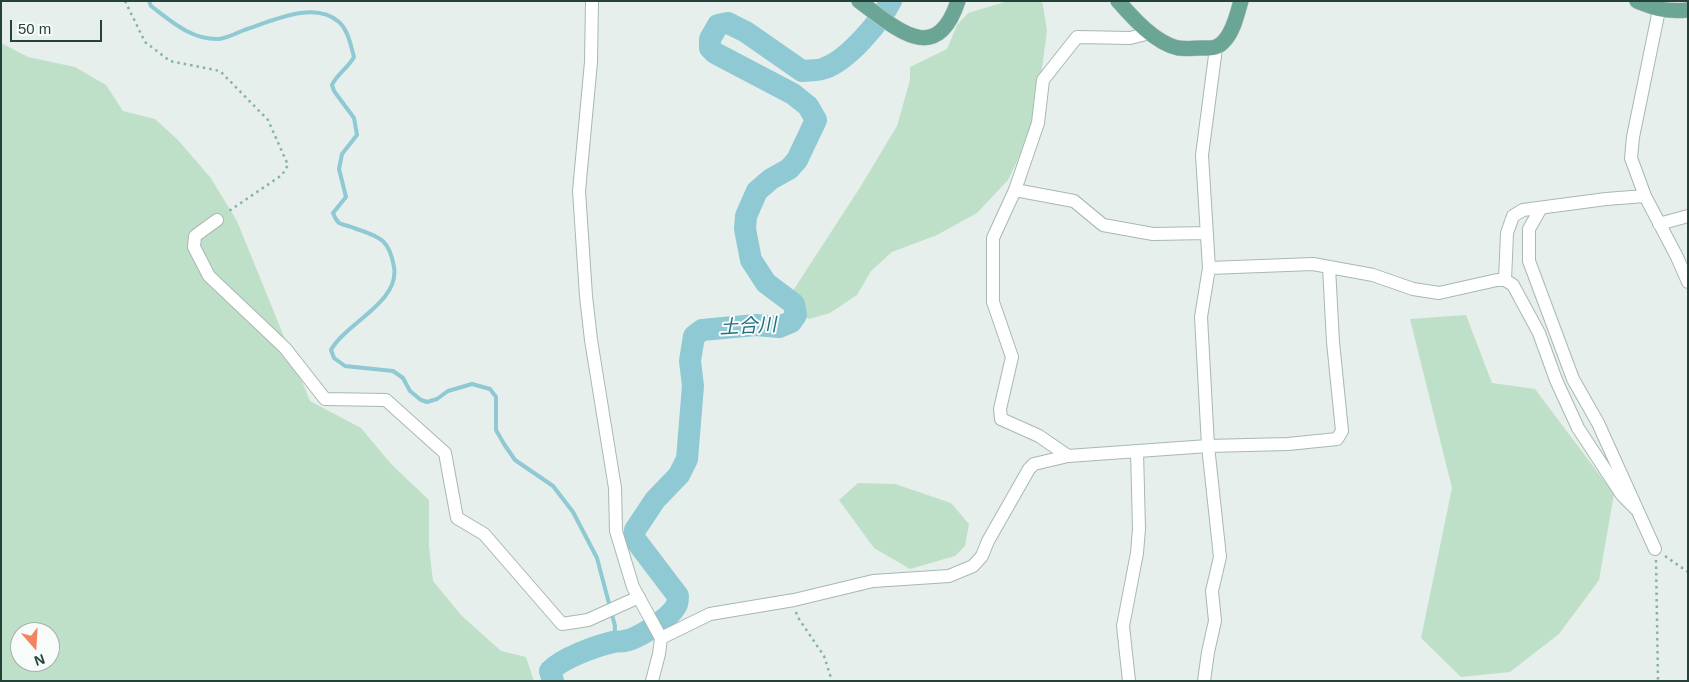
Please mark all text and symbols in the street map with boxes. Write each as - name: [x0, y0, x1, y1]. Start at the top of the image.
- scale bar: [12, 10, 105, 42]
- text: 50 m: [18, 20, 51, 37]
- water label: 土合川: [719, 314, 777, 340]
- north arrow: [10, 622, 60, 672]
- text: N: [32, 651, 47, 669]

